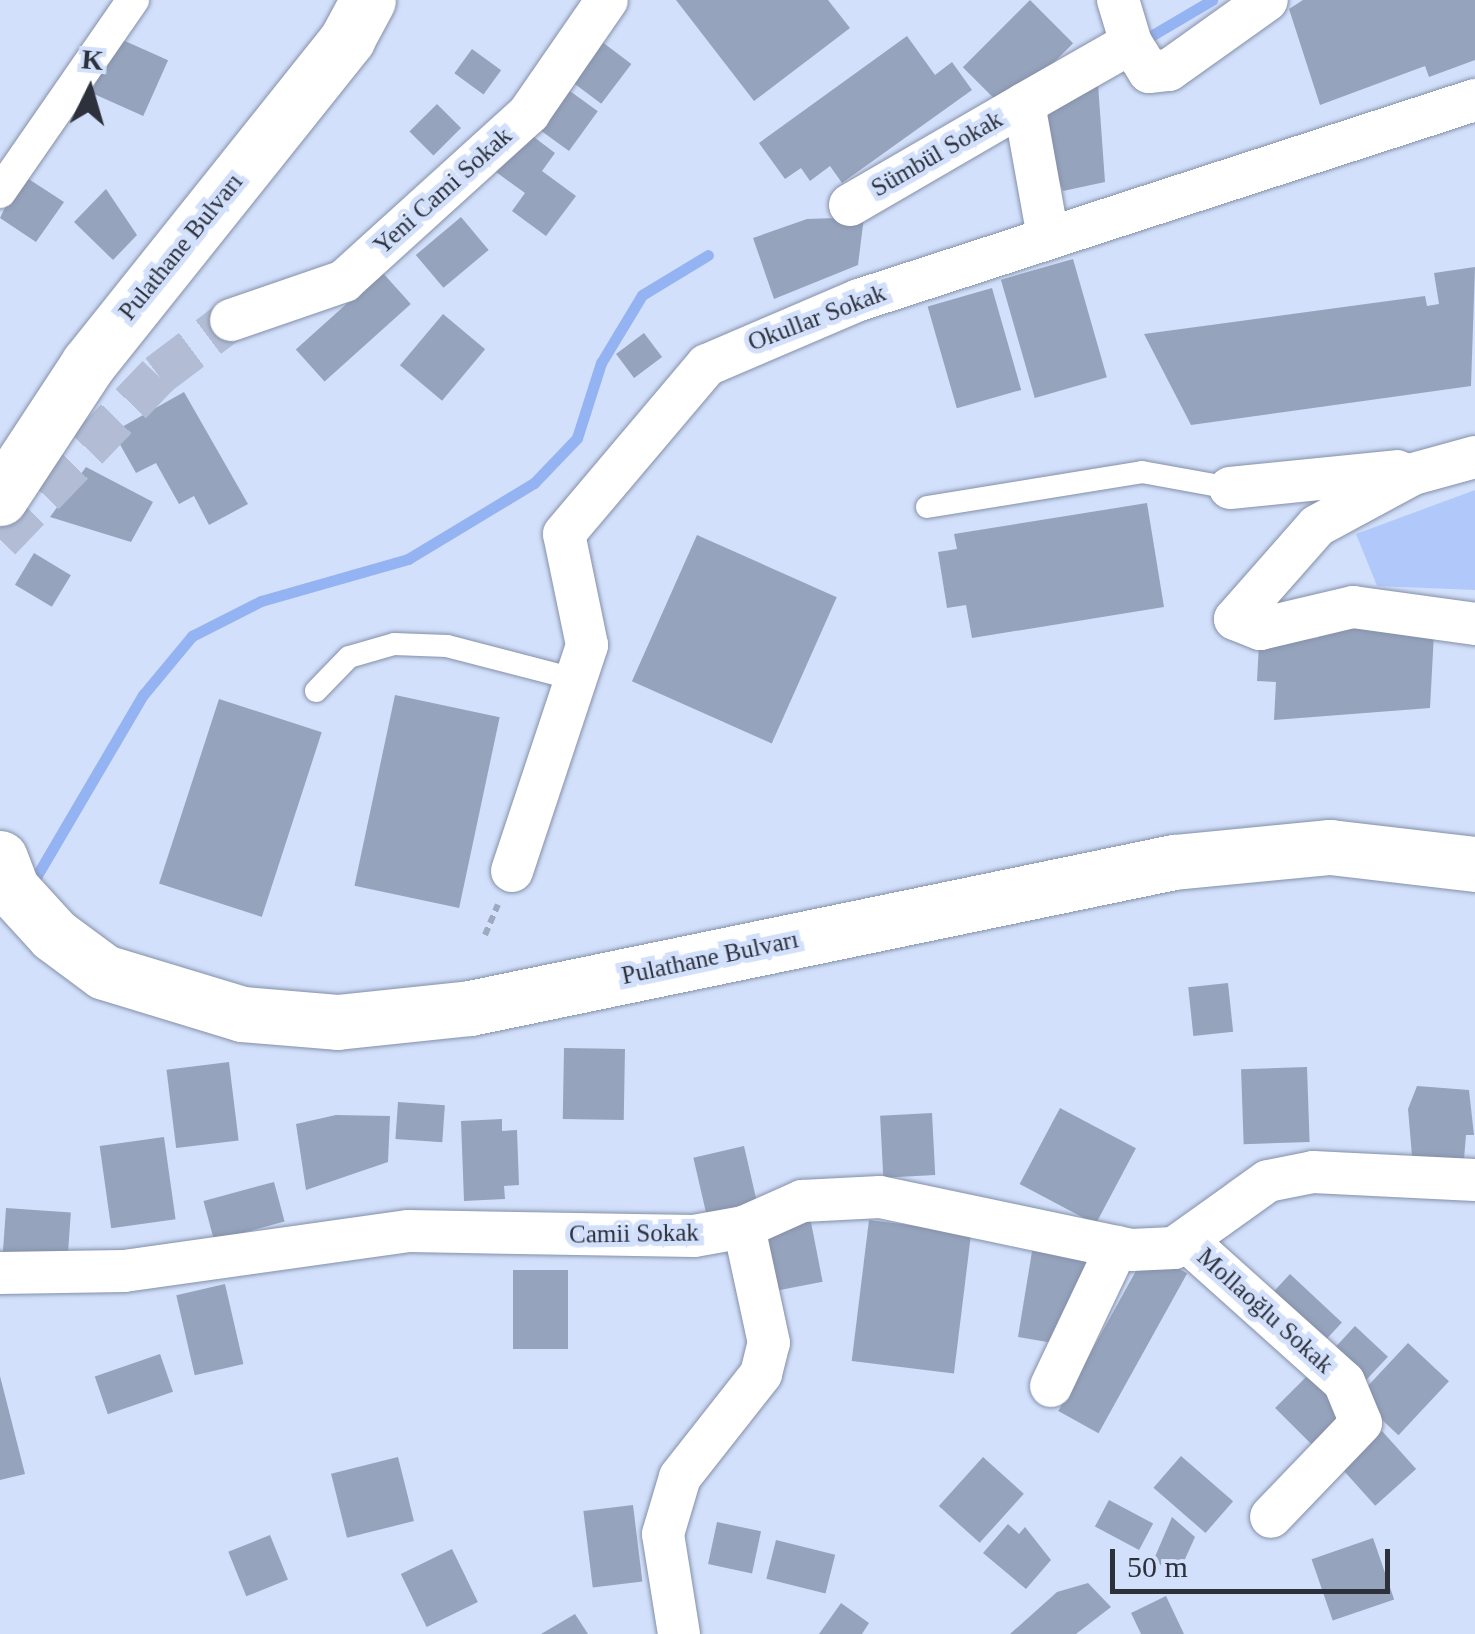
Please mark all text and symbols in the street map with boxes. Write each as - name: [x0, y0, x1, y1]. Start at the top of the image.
- north arrow: [40, 40, 140, 140]
- text: K: [80, 43, 105, 76]
- street label: Sümbül Sokak: [866, 104, 1008, 204]
- street label: Yeni Cami Sokak: [368, 121, 518, 261]
- street label: Pulathane Bulvarı: [113, 168, 249, 326]
- street label: Okullar Sokak: [744, 278, 890, 358]
- street label: Pulathane Bulvarı: [619, 925, 801, 991]
- street label: Camii Sokak: [569, 1218, 699, 1250]
- street label: Mollaoğlu Sokak: [1191, 1242, 1339, 1380]
- scale bar: [1115, 1529, 1395, 1591]
- text: 50 m: [1127, 1550, 1188, 1583]

